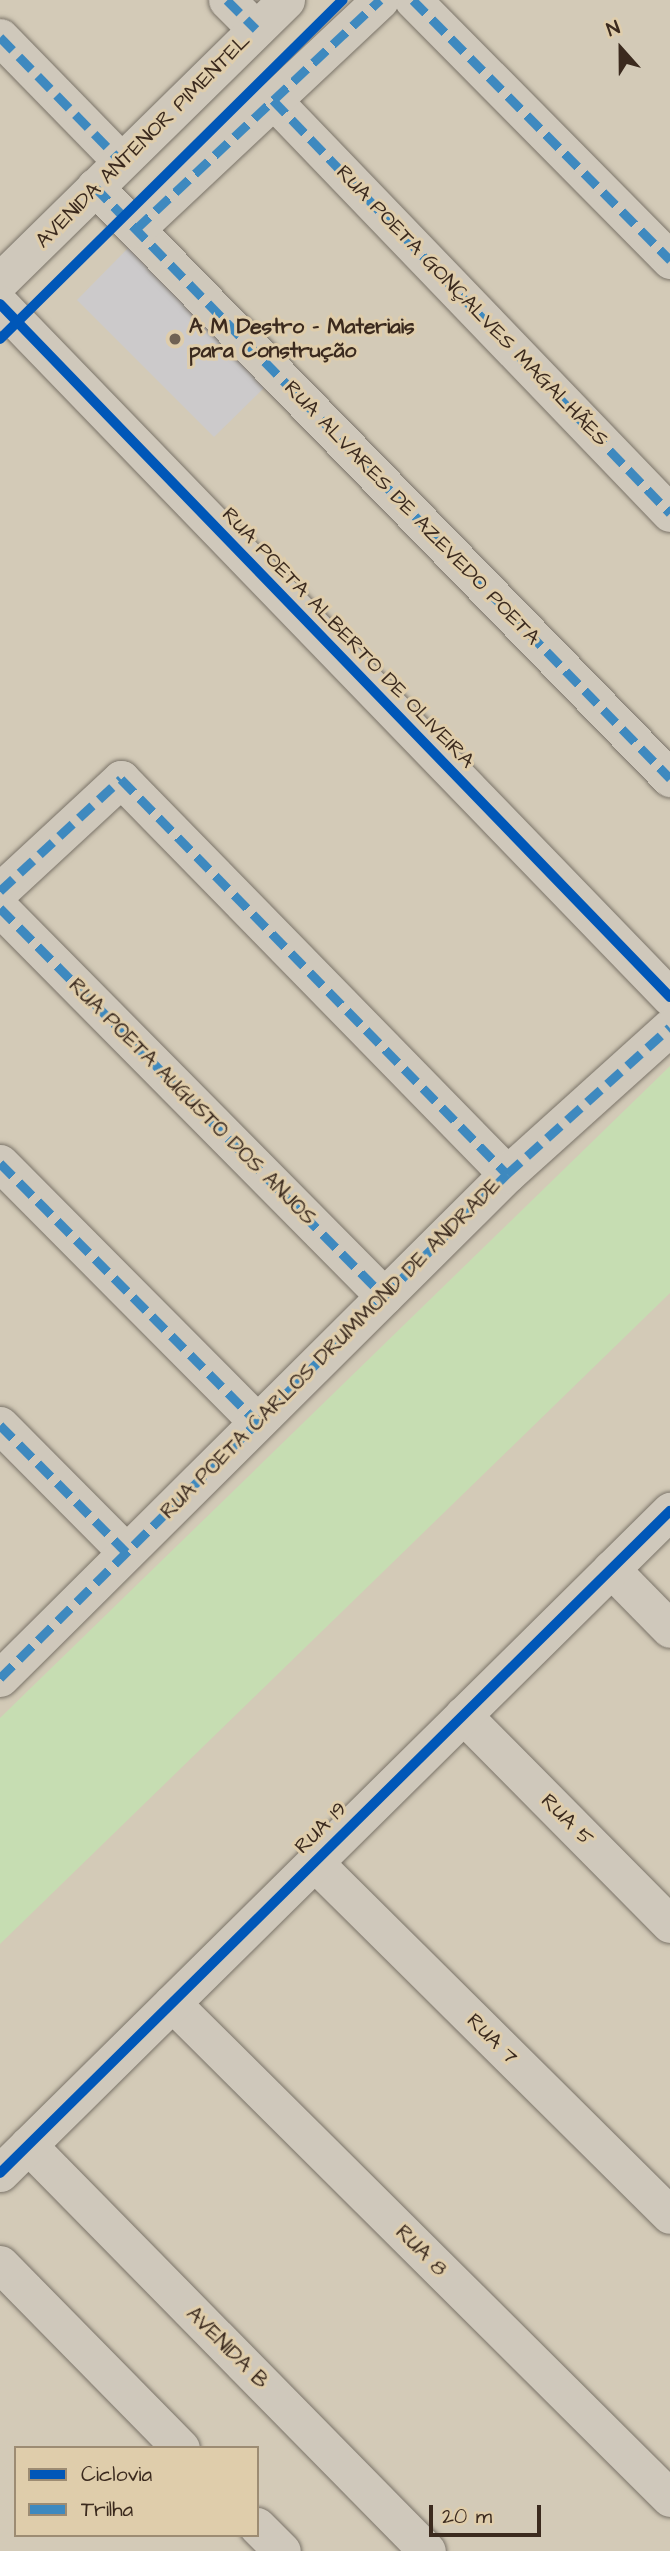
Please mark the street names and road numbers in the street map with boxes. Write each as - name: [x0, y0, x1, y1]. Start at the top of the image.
- street label: AVENIDA ANTENOR PIMENTEL: [30, 28, 256, 254]
- street label: RUA POETA GONÇALVES MAGALHÃES: [331, 160, 613, 452]
- street label: RUA ALVARES DE AZEVEDO POETA: [279, 376, 545, 650]
- street label: RUA POETA ALBERTO DE OLIVEIRA: [216, 502, 480, 774]
- street label: RUA POETA AUGUSTO DOS ANJOS: [63, 973, 321, 1231]
- street label: RUA POETA CARLOS DRUMMOND DE ANDRADE: [156, 1174, 506, 1524]
- street label: RUA 5: [536, 1789, 598, 1851]
- street label: RUA 19: [290, 1797, 352, 1859]
- street label: RUA 7: [461, 2008, 523, 2070]
- street label: RUA 8: [390, 2220, 452, 2282]
- street label: AVENIDA B: [181, 2302, 273, 2394]

